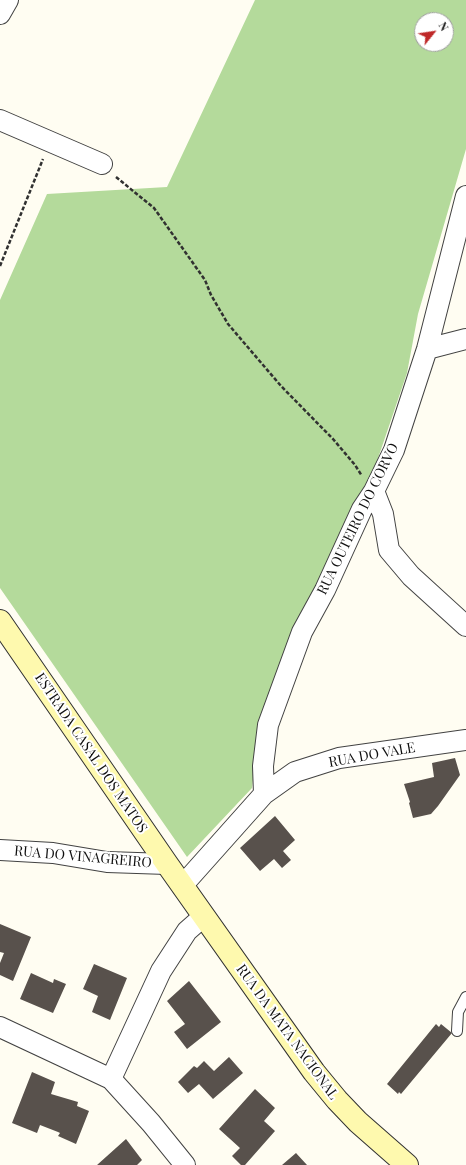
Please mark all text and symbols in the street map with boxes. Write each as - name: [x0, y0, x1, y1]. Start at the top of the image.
- north arrow: [414, 12, 454, 52]
- text: N: [435, 19, 452, 33]
- street label: RUA OUTEIRO DO CORVO: [314, 440, 402, 598]
- street label: ESTRADA CASAL DOS MATOS: [31, 670, 151, 836]
- street label: RUA DO VALE: [327, 739, 417, 771]
- street label: RUA DO VINAGREIRO: [13, 843, 153, 871]
- street label: RUA DA MATA NACIONAL: [232, 961, 342, 1103]

